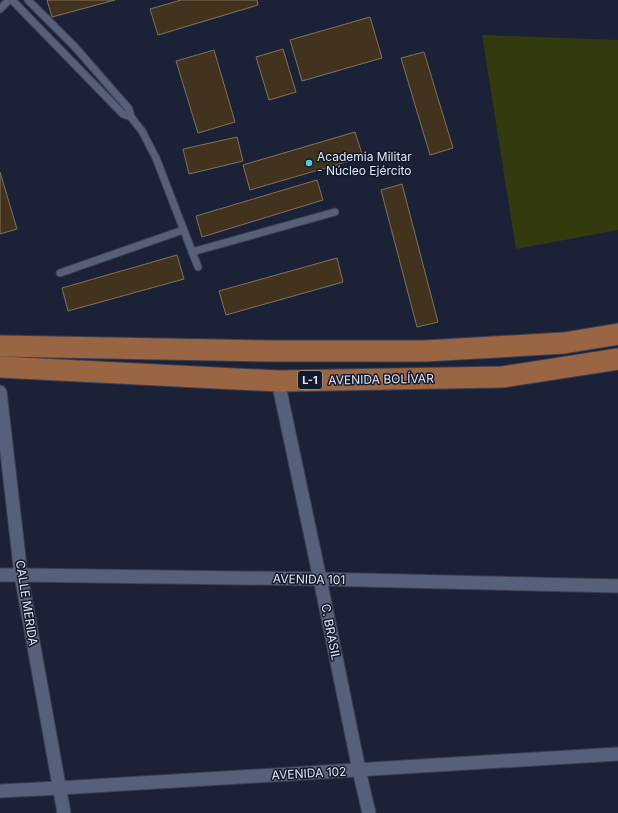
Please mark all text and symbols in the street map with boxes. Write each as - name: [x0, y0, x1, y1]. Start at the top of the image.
- place label: Academia Militar - Núcleo Ejército: [317, 149, 412, 178]
- marker: Academia Militar - Núcleo Ejército: [304, 158, 314, 168]
- road number: L-1: [298, 371, 322, 389]
- street label: AVENIDA BOLÍVAR: [328, 371, 434, 387]
- street label: CALLE MERIDA: [13, 559, 41, 647]
- street label: AVENIDA 101: [273, 571, 345, 587]
- street label: C. BRASIL: [318, 603, 344, 662]
- street label: AVENIDA 102: [271, 764, 347, 782]

